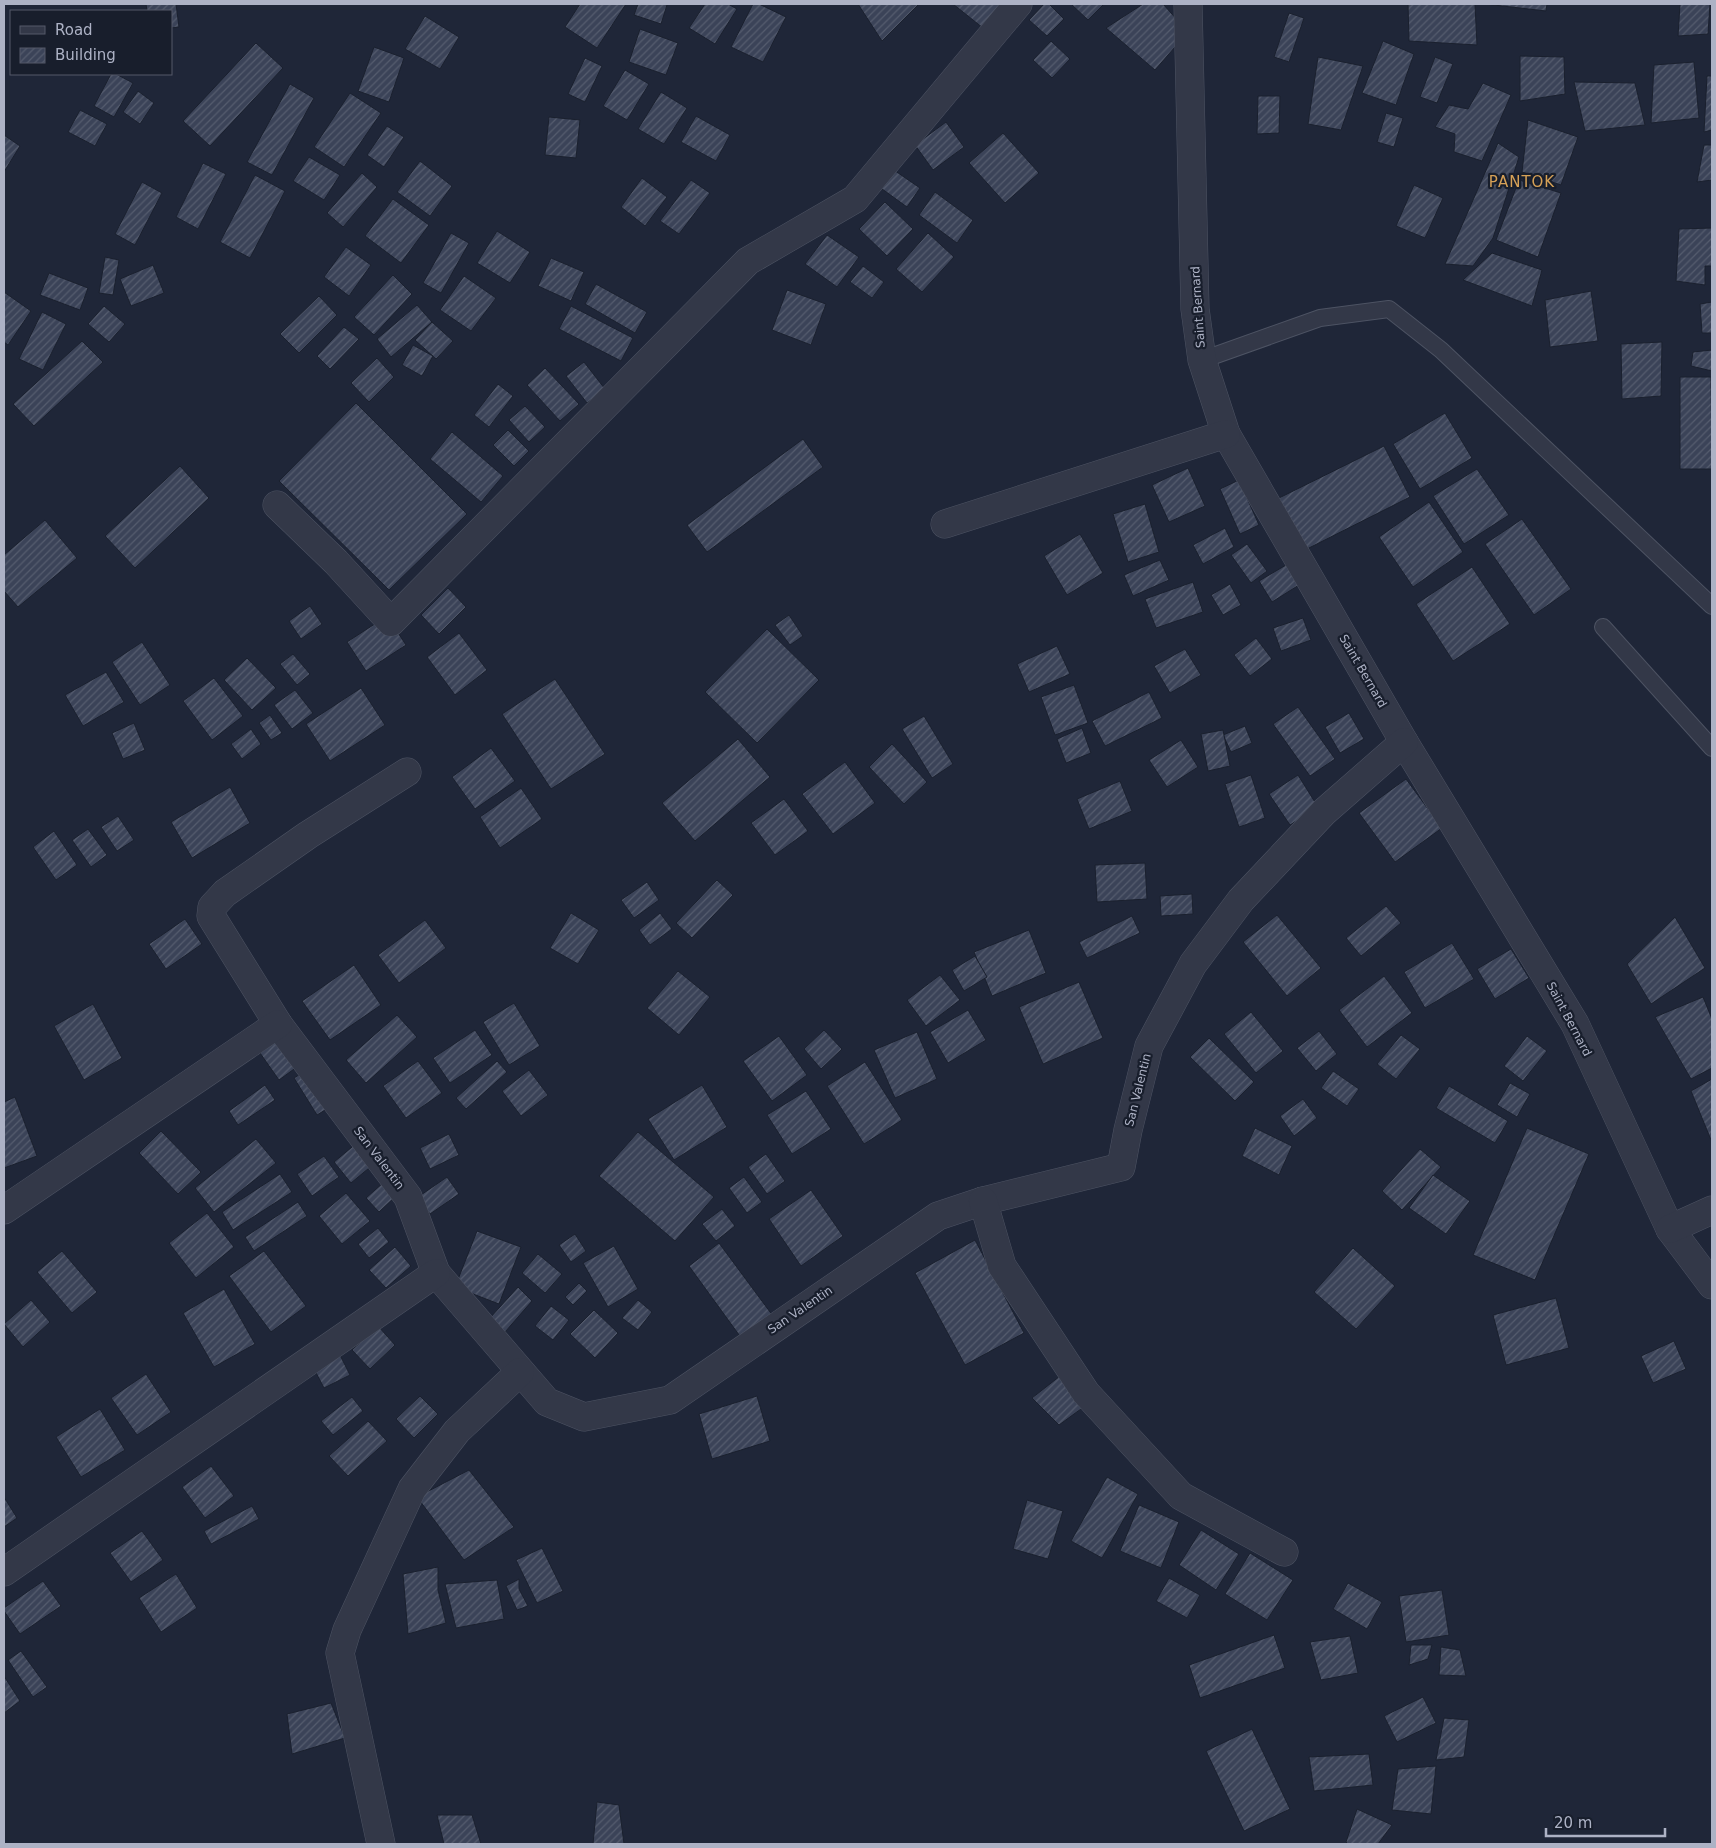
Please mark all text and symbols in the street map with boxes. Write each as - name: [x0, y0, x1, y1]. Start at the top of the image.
- legend: [10, 10, 172, 75]
- text: Road: [55, 21, 93, 39]
- text: Building: [55, 46, 116, 64]
- district label: PANTOK: [1489, 173, 1555, 191]
- street label: Saint Bernard: [1188, 266, 1208, 348]
- street label: Saint Bernard: [1336, 632, 1390, 710]
- street label: Saint Bernard: [1544, 979, 1594, 1059]
- street label: San Valentin: [1122, 1052, 1154, 1128]
- street label: San Valentin: [351, 1124, 407, 1192]
- street label: San Valentin: [765, 1283, 835, 1337]
- scale bar: [1546, 1806, 1665, 1838]
- text: 20 m: [1554, 1814, 1592, 1832]

